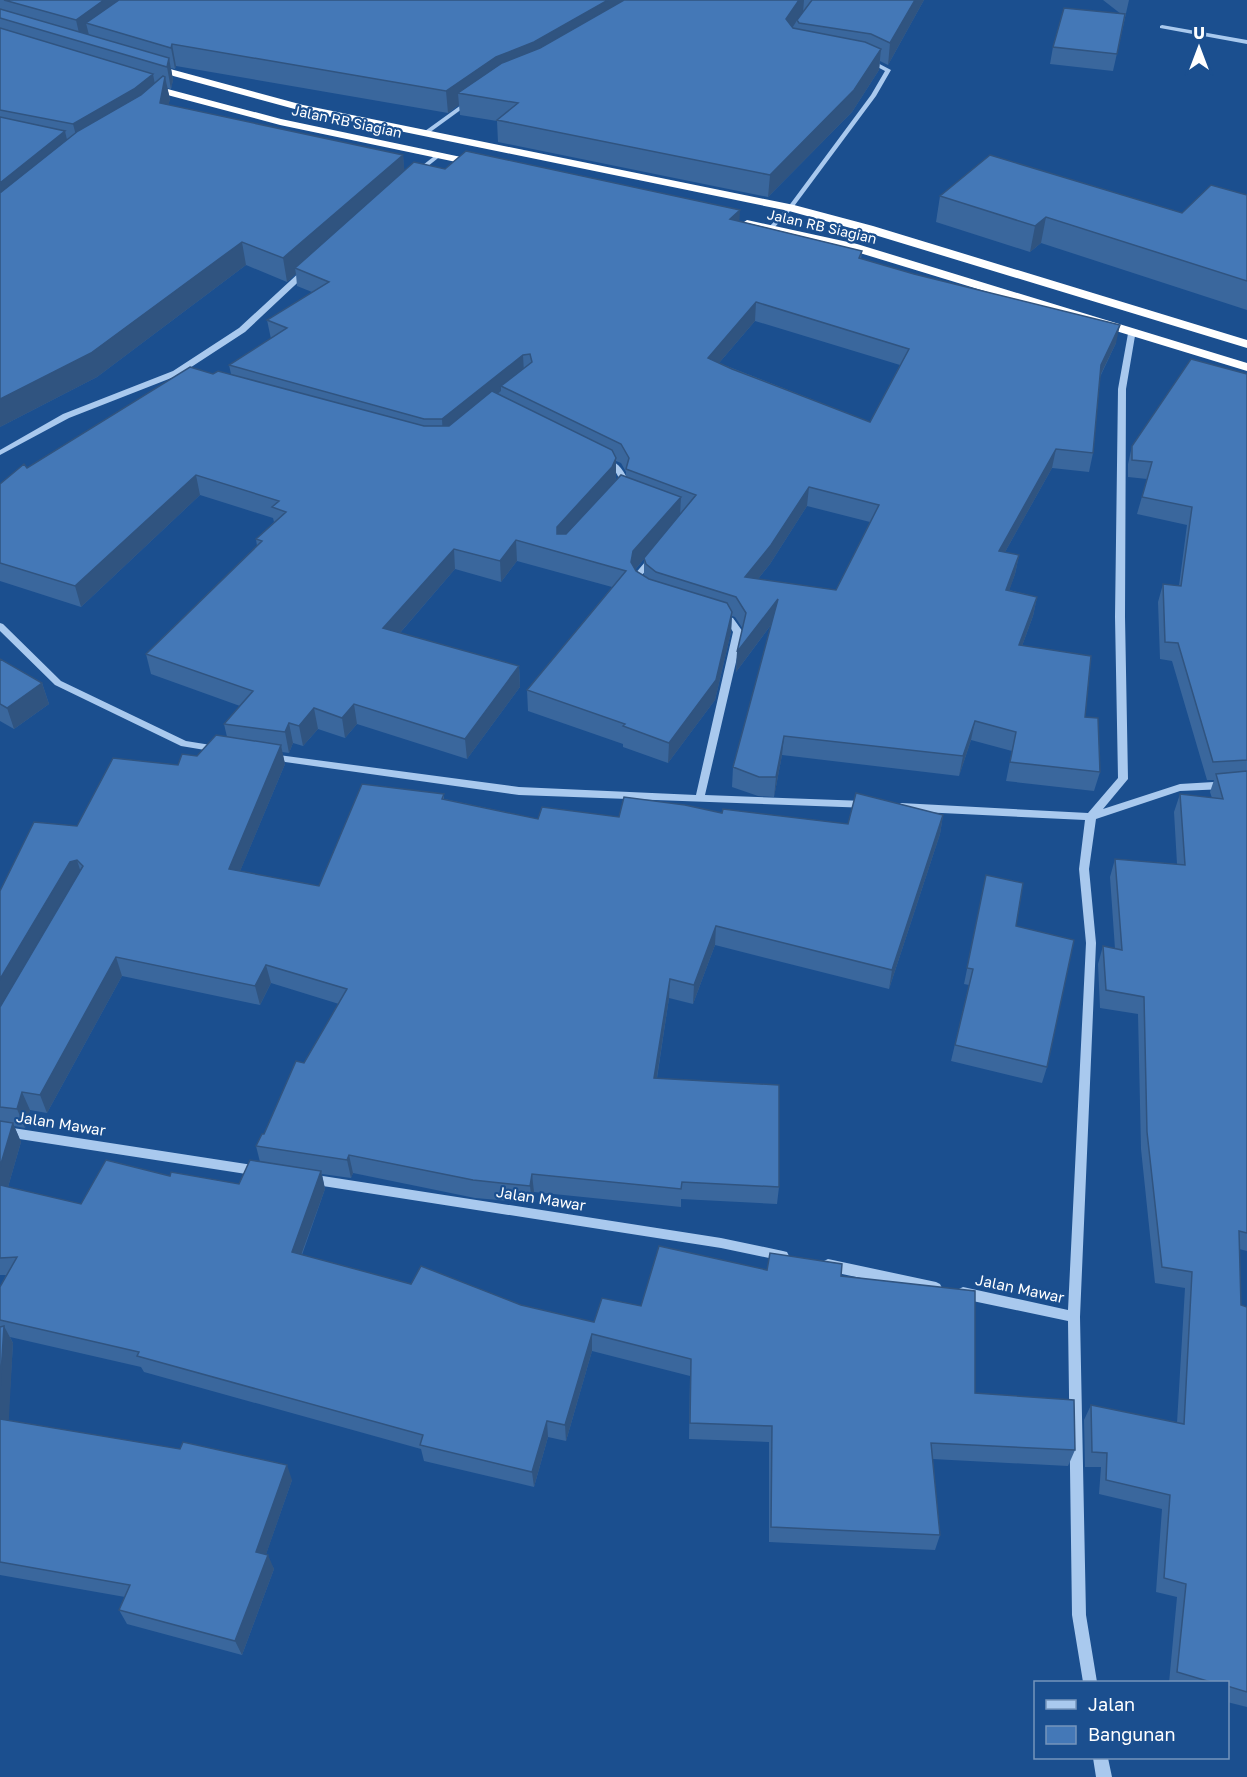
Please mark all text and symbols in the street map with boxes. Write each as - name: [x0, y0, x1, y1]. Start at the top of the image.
- north arrow: [1169, 18, 1229, 78]
- text: U: [1193, 23, 1205, 43]
- street label: Jalan RB Siagian: [290, 101, 404, 141]
- street label: Jalan RB Siagian: [765, 205, 879, 247]
- street label: Jalan Mawar: [15, 1107, 107, 1139]
- street label: Jalan Mawar: [495, 1182, 587, 1214]
- street label: Jalan Mawar: [974, 1270, 1066, 1306]
- legend: [1034, 1681, 1229, 1759]
- text: Jalan: [1088, 1693, 1135, 1715]
- text: Bangunan: [1088, 1723, 1176, 1745]

